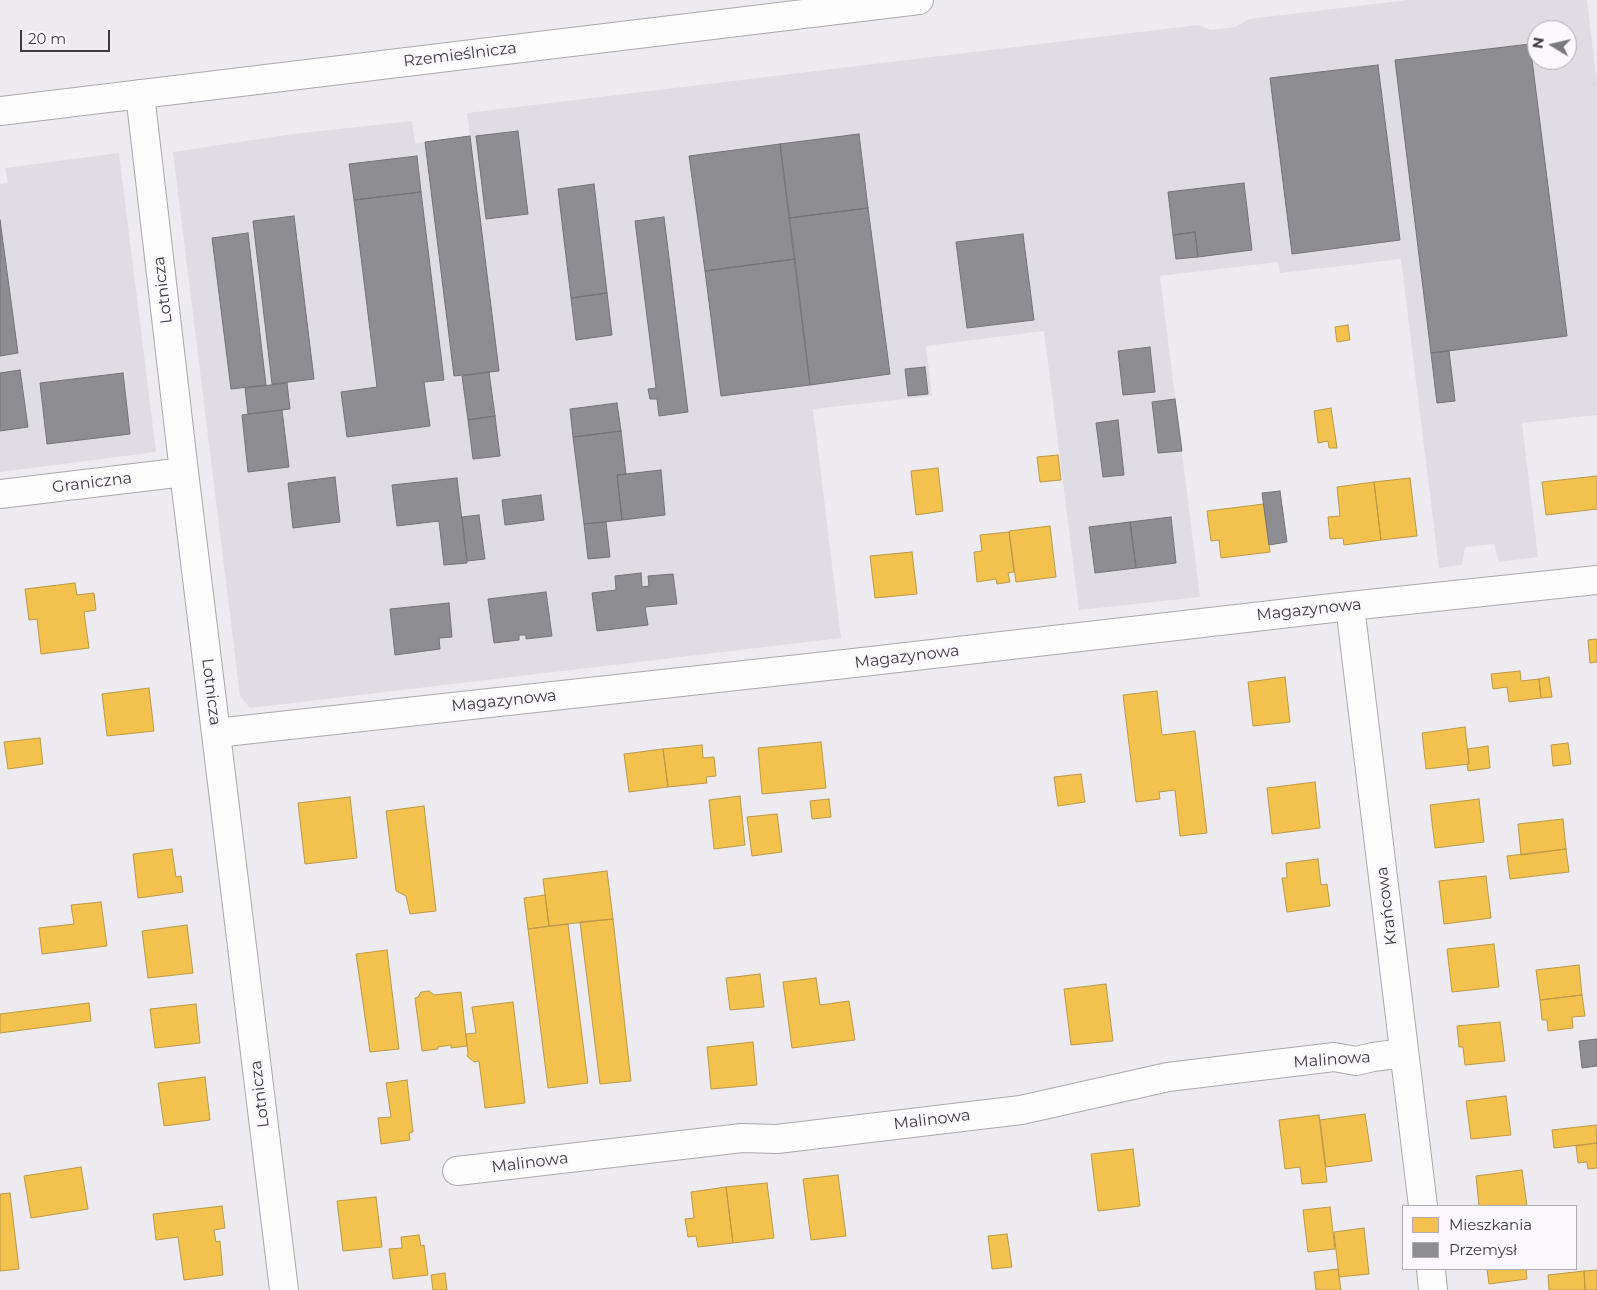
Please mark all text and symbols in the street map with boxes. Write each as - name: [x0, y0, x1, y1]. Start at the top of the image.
- scale bar: [22, 20, 112, 52]
- north arrow: [1527, 20, 1577, 70]
- text: 20 m: [28, 29, 66, 48]
- text: N: [1528, 36, 1548, 50]
- street label: Rzemieślnicza: [402, 39, 518, 71]
- street label: Lotnicza: [149, 255, 177, 325]
- street label: Graniczna: [51, 469, 133, 497]
- street label: Magazynowa: [1256, 595, 1362, 625]
- street label: Magazynowa: [853, 641, 961, 673]
- street label: Lotnicza: [197, 657, 225, 727]
- street label: Magazynowa: [451, 686, 557, 716]
- street label: Krańcowa: [1373, 866, 1401, 946]
- street label: Malinowa: [1293, 1048, 1371, 1072]
- street label: Lotnicza: [246, 1059, 274, 1129]
- street label: Malinowa: [893, 1106, 971, 1134]
- street label: Malinowa: [491, 1149, 569, 1177]
- legend: [1402, 1205, 1577, 1270]
- text: Mieszkania: [1449, 1215, 1532, 1234]
- text: Przemysł: [1449, 1240, 1517, 1259]

